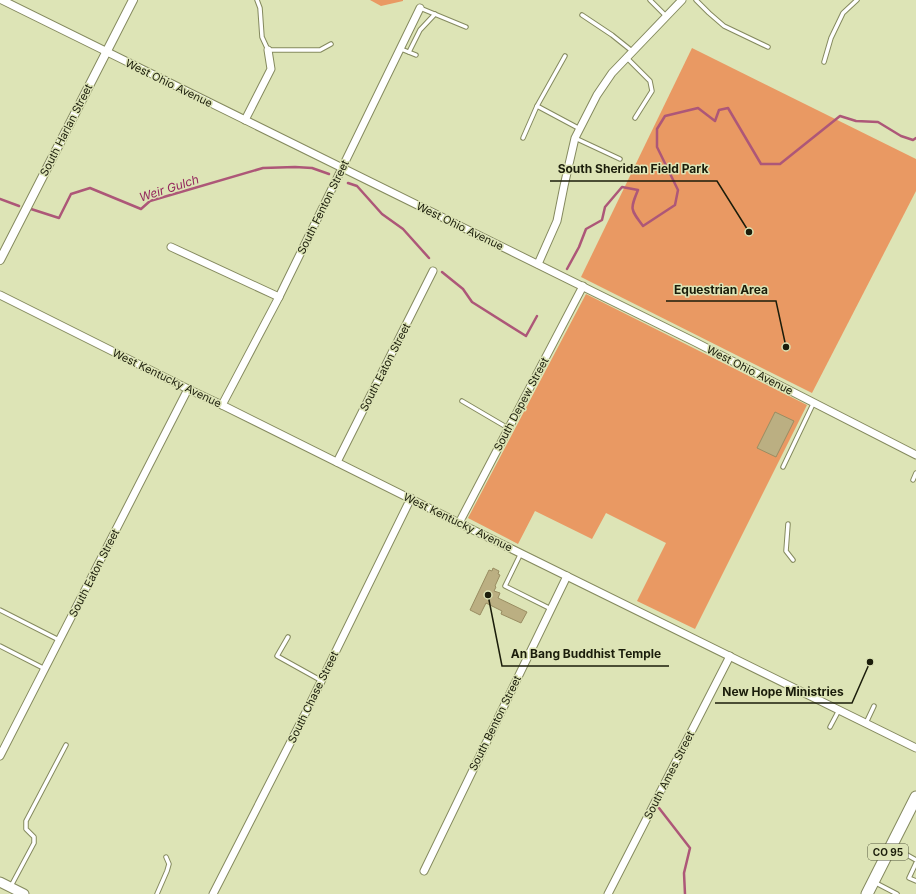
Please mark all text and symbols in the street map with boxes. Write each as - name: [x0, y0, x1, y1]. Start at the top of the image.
- street label: West Ohio Avenue: [123, 56, 215, 110]
- street label: South Harlan Street: [37, 81, 95, 178]
- street label: South Fenton Street: [294, 157, 352, 256]
- callout: South Sheridan Field Park: [550, 157, 717, 181]
- text: South Sheridan Field Park: [558, 161, 708, 176]
- water label: Weir Gulch: [137, 171, 201, 205]
- street label: West Ohio Avenue: [414, 199, 506, 253]
- callout: Equestrian Area: [666, 277, 776, 301]
- text: Equestrian Area: [674, 282, 768, 297]
- street label: South Eaton Street: [357, 320, 413, 413]
- street label: West Ohio Avenue: [704, 342, 796, 398]
- street label: West Kentucky Avenue: [110, 346, 224, 410]
- street label: South Depew Street: [490, 355, 552, 453]
- street label: West Kentucky Avenue: [401, 490, 515, 554]
- street label: South Eaton Street: [66, 526, 122, 619]
- callout: An Bang Buddhist Temple: [502, 642, 669, 666]
- text: An Bang Buddhist Temple: [511, 646, 661, 661]
- street label: South Chase Street: [285, 648, 341, 745]
- street label: South Benton Street: [466, 673, 524, 773]
- callout: New Hope Ministries: [715, 679, 852, 703]
- text: New Hope Ministries: [722, 684, 844, 699]
- street label: South Ames Street: [641, 728, 697, 821]
- road number: CO 95: [868, 844, 908, 860]

